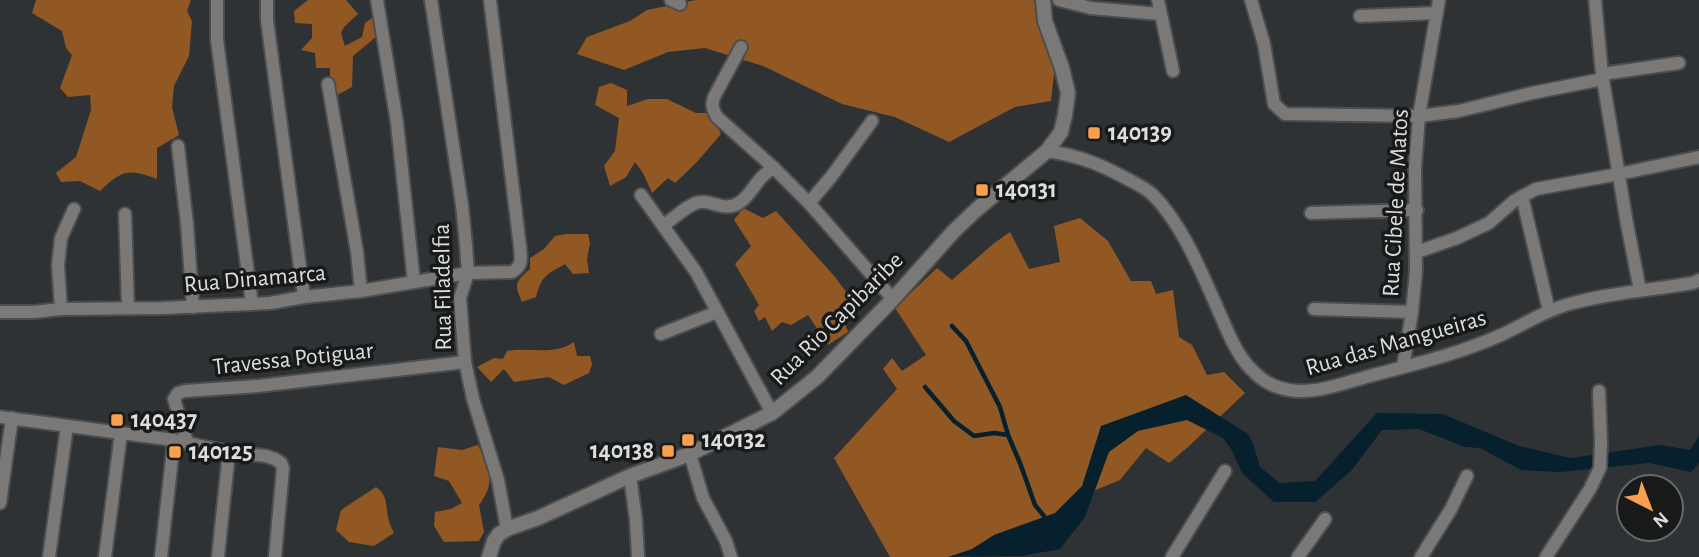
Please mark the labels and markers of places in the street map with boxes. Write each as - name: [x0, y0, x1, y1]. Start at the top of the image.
- place label: 140139: [1108, 121, 1172, 145]
- marker: 140139: [1086, 125, 1102, 141]
- place label: 140131: [996, 178, 1057, 202]
- marker: 140131: [974, 182, 990, 198]
- place label: 140437: [131, 408, 197, 432]
- marker: 140437: [109, 412, 125, 428]
- place label: 140132: [702, 428, 766, 452]
- marker: 140132: [680, 432, 696, 448]
- place label: 140138: [590, 439, 654, 463]
- place label: 140125: [189, 440, 253, 464]
- marker: 140138: [660, 443, 676, 459]
- marker: 140125: [167, 444, 183, 460]

